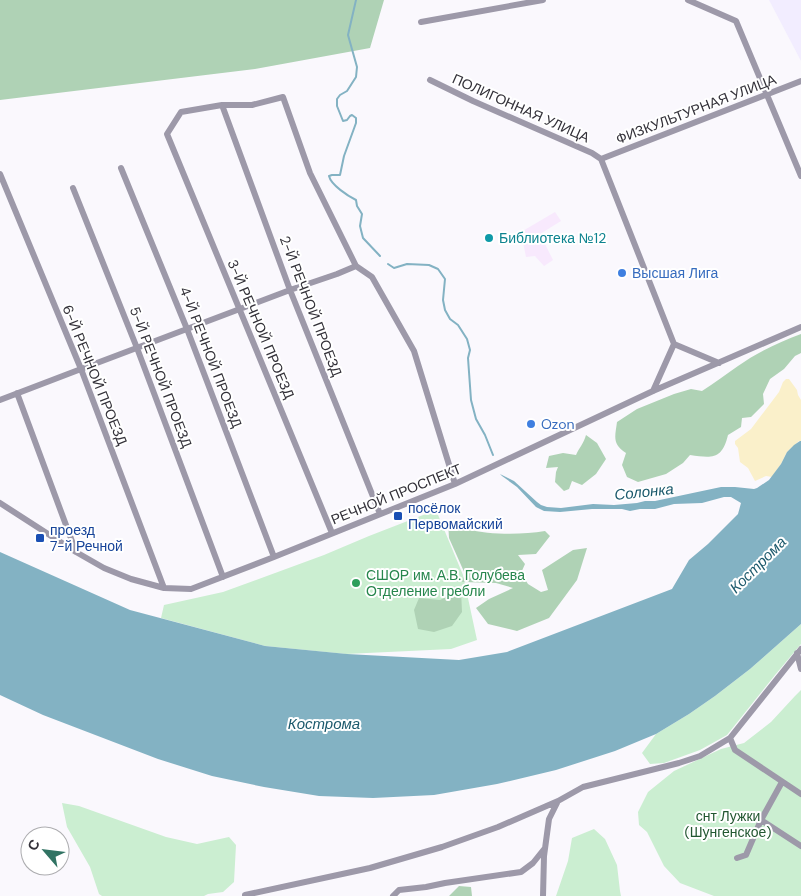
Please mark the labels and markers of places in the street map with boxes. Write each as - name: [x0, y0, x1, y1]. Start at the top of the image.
- place label: Библиотека №12: [499, 229, 606, 247]
- marker: Библиотека №12: [483, 232, 495, 244]
- place label: Высшая Лига: [632, 264, 719, 282]
- marker: Высшая Лига: [616, 267, 628, 279]
- place label: Ozon: [541, 415, 575, 433]
- marker: Ozon: [525, 418, 537, 430]
- place label: посёлок Первомайский: [408, 499, 503, 533]
- marker: посёлок Первомайский: [392, 510, 404, 522]
- place label: проезд 7-й Речной: [50, 521, 123, 555]
- marker: проезд 7-й Речной: [34, 532, 46, 544]
- place label: СШОР им. А.В. Голубева Отделение гребли: [366, 566, 525, 600]
- marker: СШОР им. А.В. Голубева Отделение гребли: [350, 577, 362, 589]

